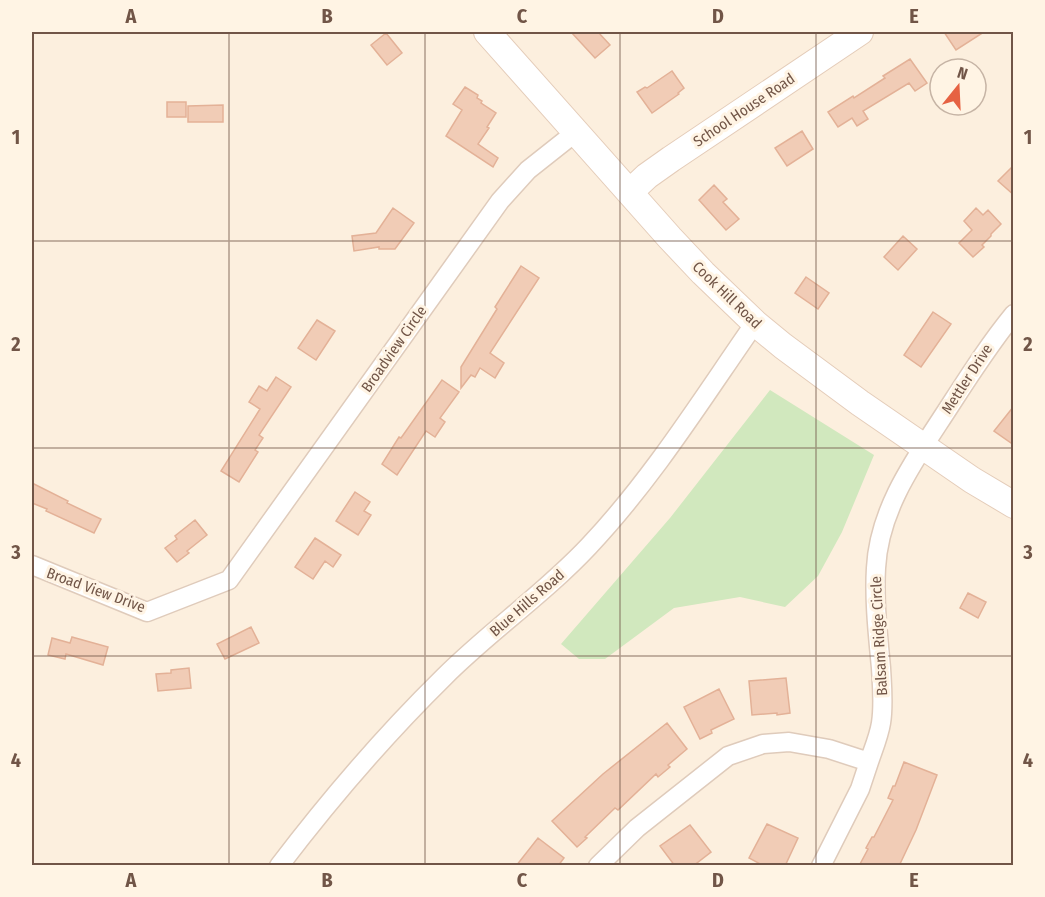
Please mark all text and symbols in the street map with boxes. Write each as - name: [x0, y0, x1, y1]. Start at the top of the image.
- text: A: [125, 4, 138, 28]
- text: B: [321, 4, 333, 28]
- text: C: [517, 4, 528, 28]
- text: D: [712, 4, 724, 28]
- text: E: [909, 4, 919, 28]
- north arrow: [928, 57, 988, 117]
- text: N: [955, 63, 970, 84]
- street label: School House Road: [690, 69, 798, 151]
- text: 1: [12, 125, 20, 149]
- text: 1: [1024, 125, 1032, 149]
- street label: Cook Hill Road: [689, 258, 765, 332]
- street label: Broadview Circle: [358, 302, 430, 396]
- text: 2: [10, 332, 21, 356]
- text: 2: [1022, 332, 1033, 356]
- street label: Mettler Drive: [938, 341, 996, 417]
- text: 3: [10, 540, 21, 564]
- text: 3: [1022, 540, 1033, 564]
- street label: Broad View Drive: [44, 564, 148, 616]
- street label: Blue Hills Road: [486, 566, 568, 640]
- street label: Balsam Ridge Circle: [867, 576, 891, 696]
- text: 4: [11, 748, 21, 772]
- text: 4: [1023, 748, 1033, 772]
- text: A: [125, 868, 138, 892]
- text: B: [321, 868, 333, 892]
- text: C: [517, 868, 528, 892]
- text: D: [712, 868, 724, 892]
- text: E: [909, 868, 919, 892]

